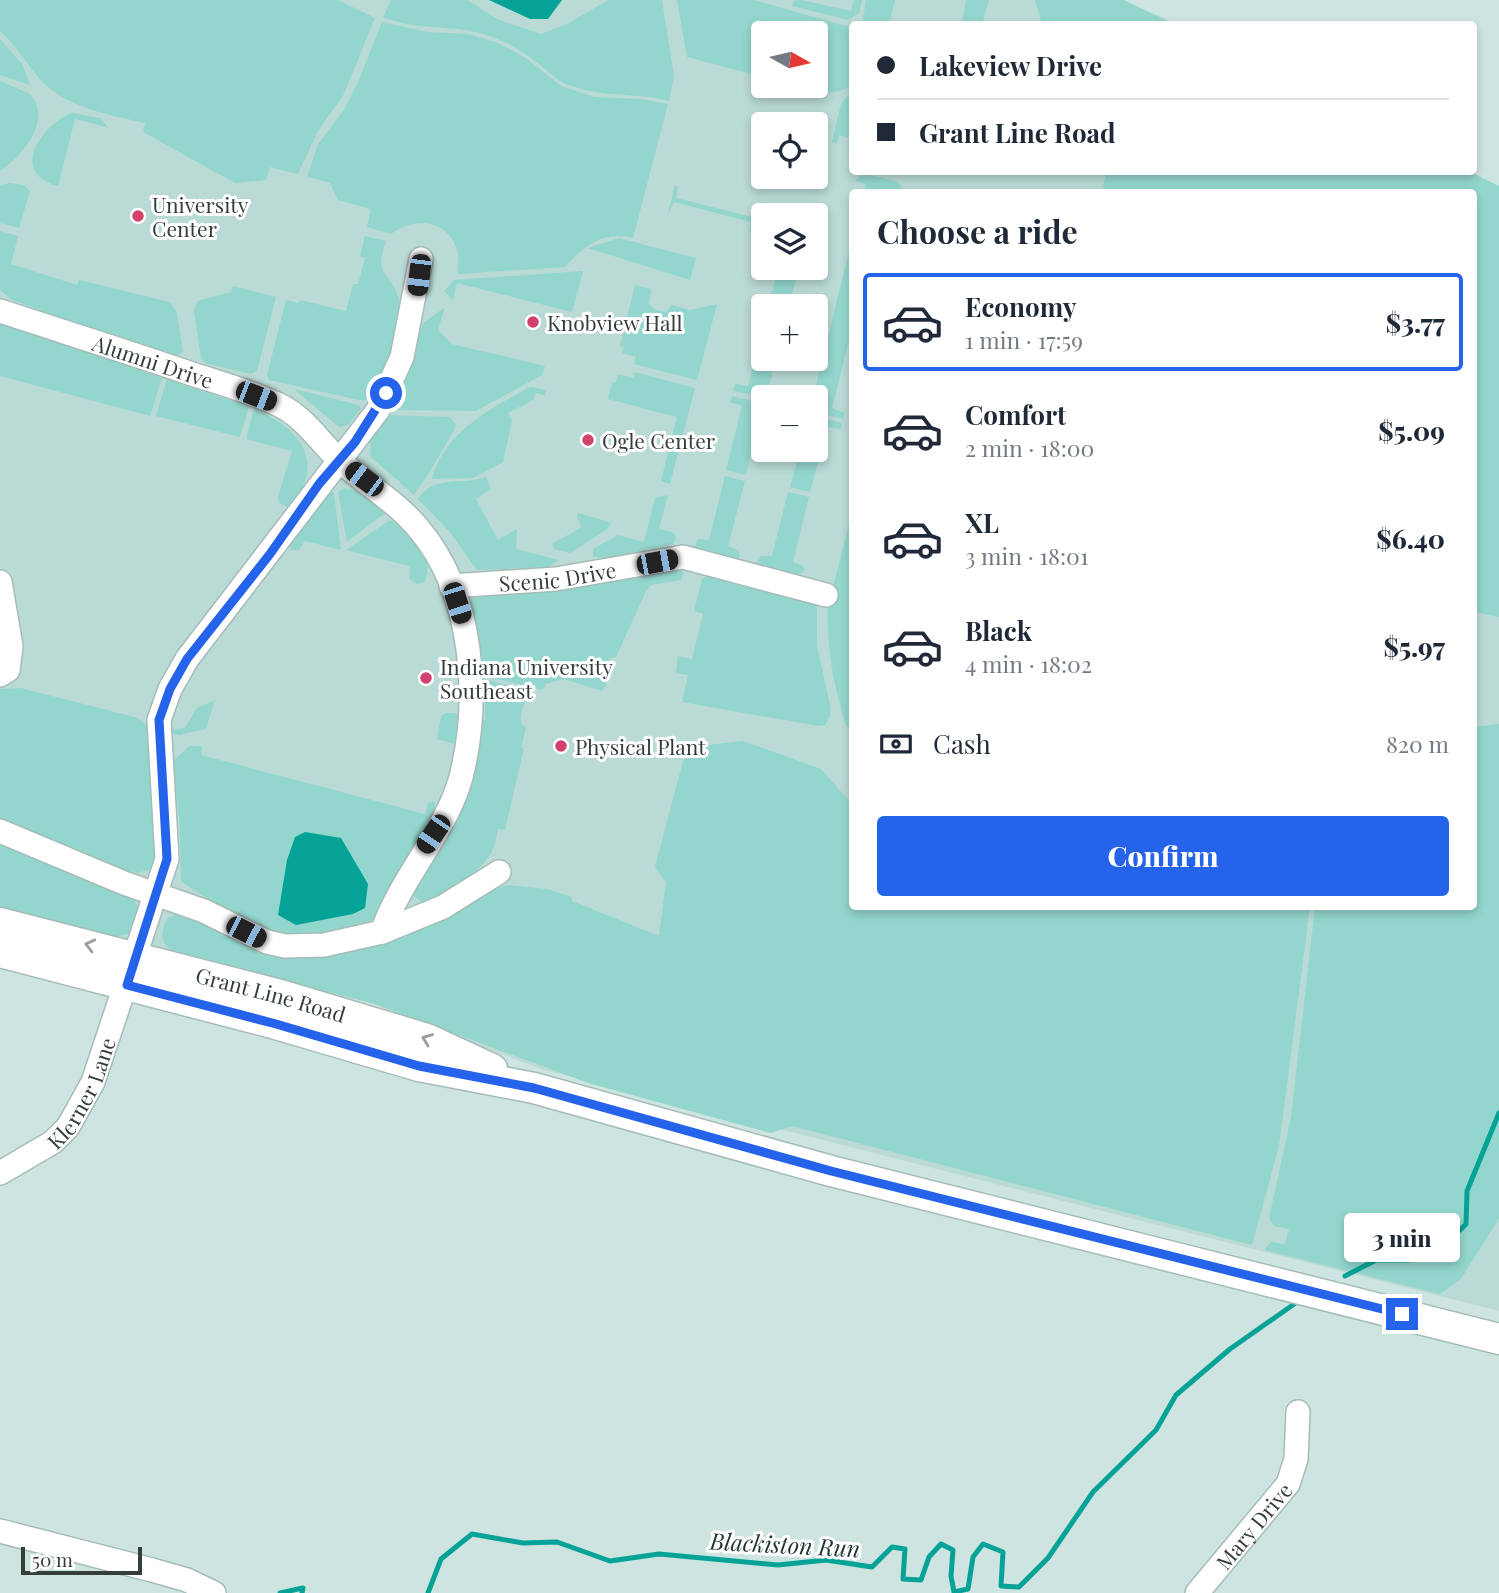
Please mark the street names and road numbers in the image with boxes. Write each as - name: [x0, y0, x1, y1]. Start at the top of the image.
- street label: Alumni Drive: [88, 328, 217, 394]
- street label: Scenic Drive: [498, 555, 618, 597]
- street label: Grant Line Road: [193, 960, 349, 1028]
- street label: Klerner Lane: [40, 1034, 121, 1155]
- street label: Mary Drive: [1209, 1476, 1298, 1575]

